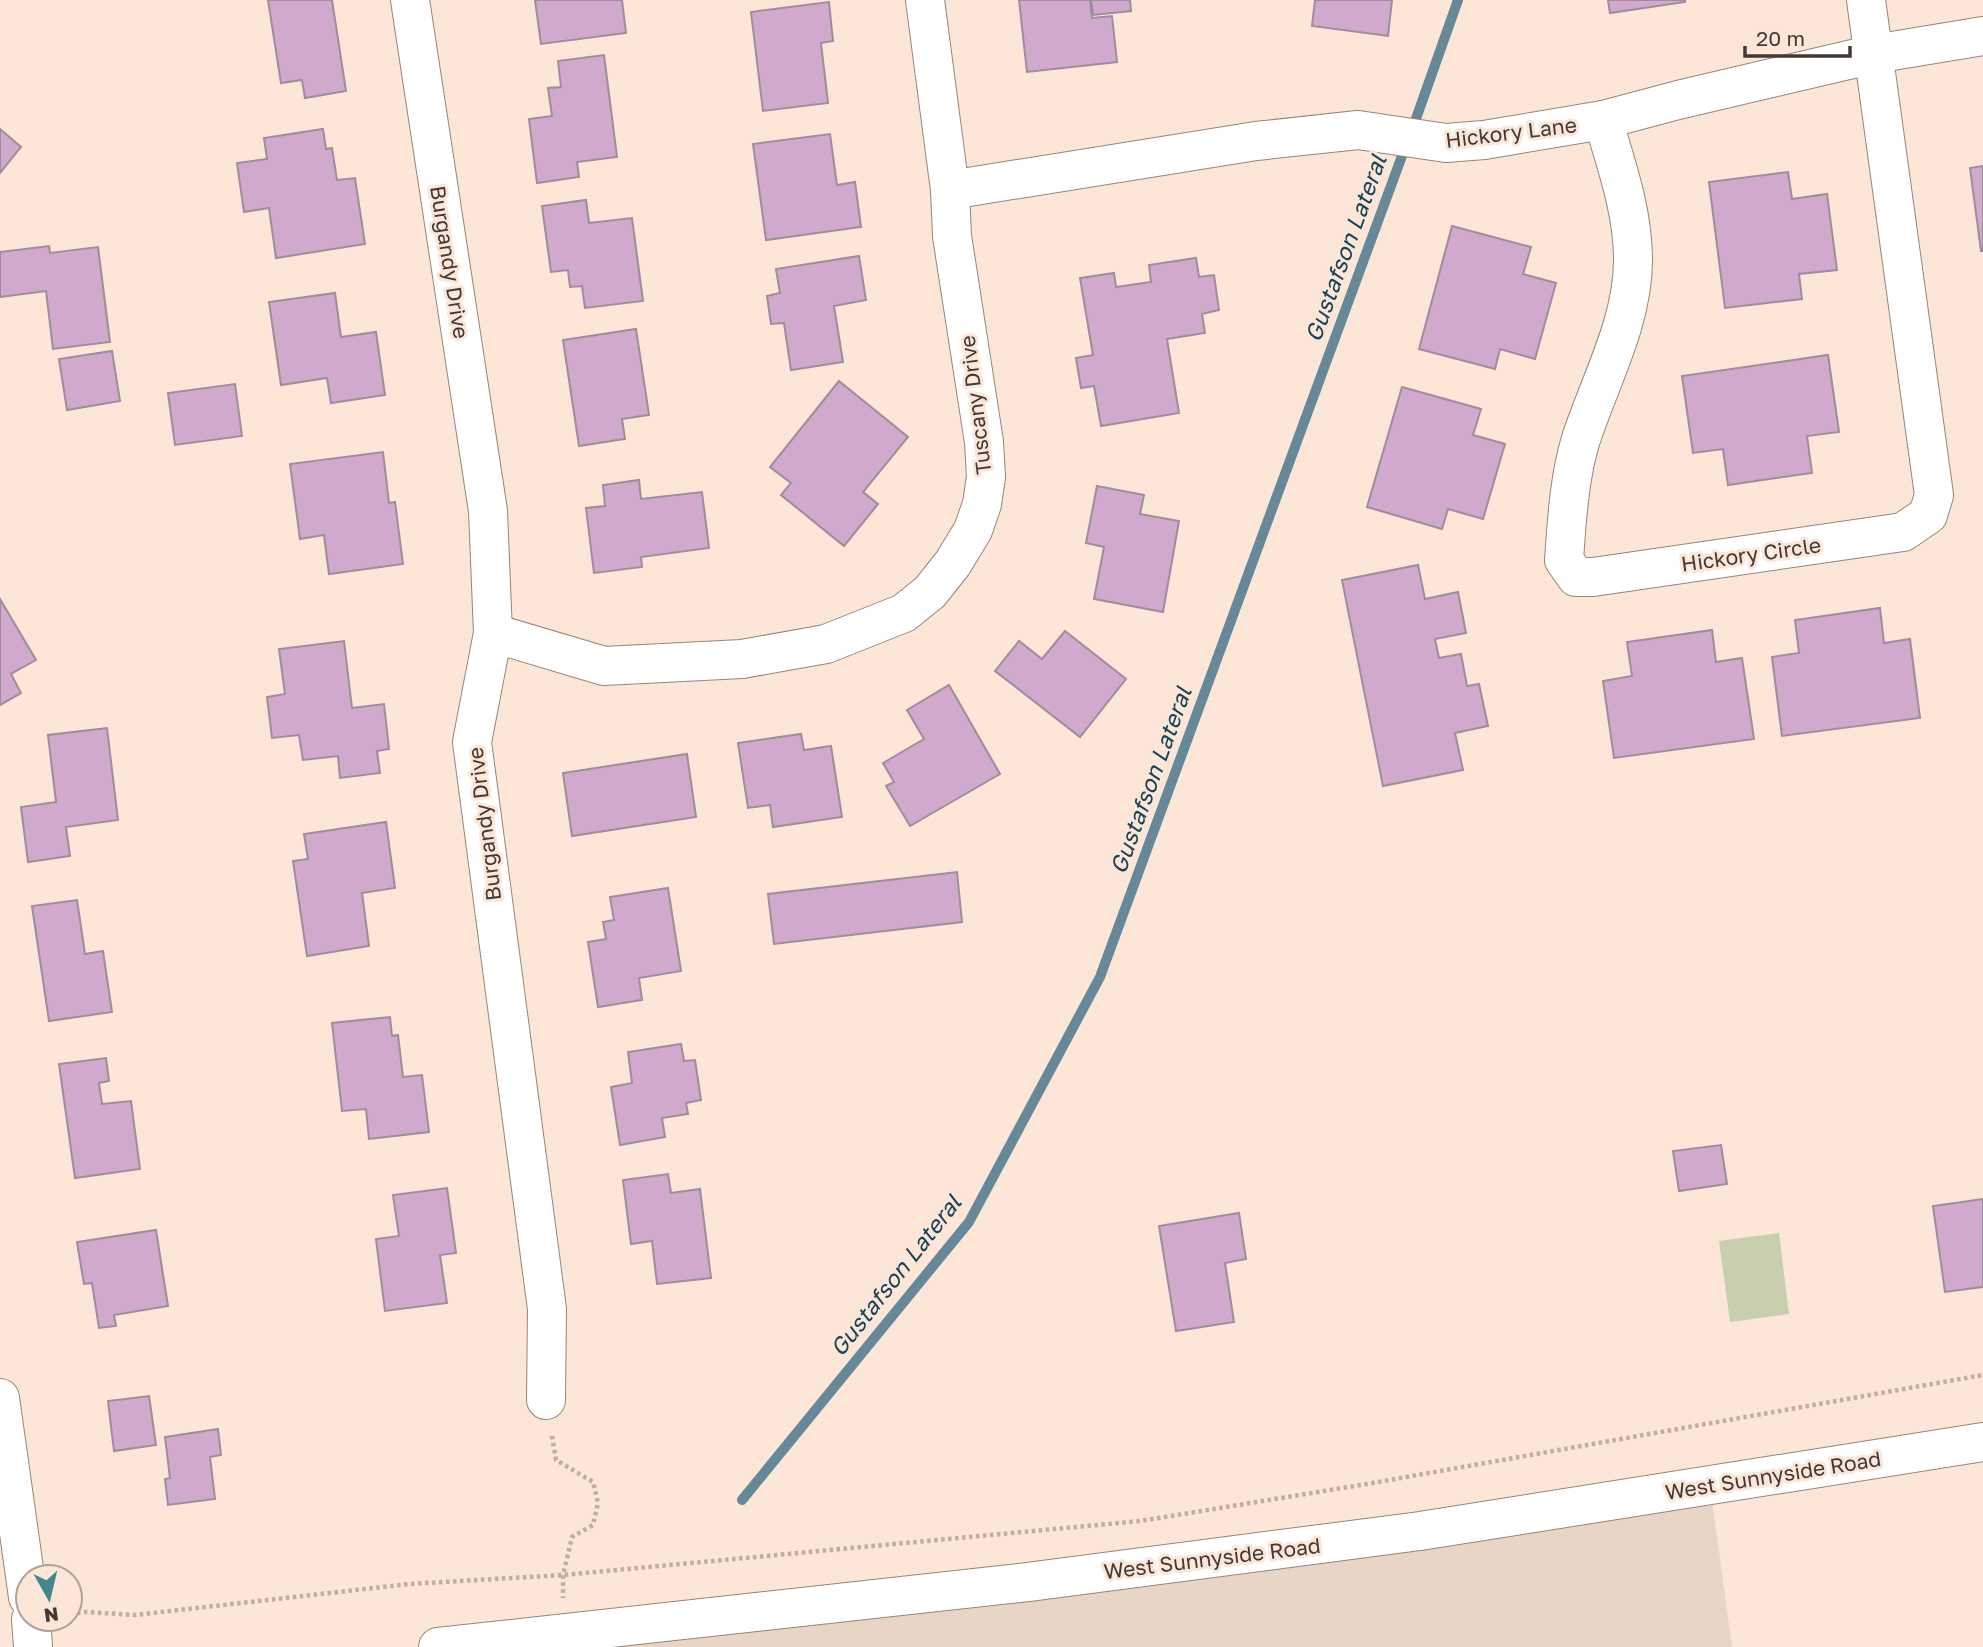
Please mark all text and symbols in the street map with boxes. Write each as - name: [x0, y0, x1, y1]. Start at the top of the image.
- scale bar: [1745, 14, 1850, 58]
- text: 20 m: [1756, 25, 1805, 51]
- street label: Hickory Lane: [1444, 111, 1578, 153]
- water label: Gustafson Lateral: [1298, 149, 1392, 345]
- street label: Burgandy Drive: [425, 184, 475, 340]
- street label: Tuscany Drive: [954, 334, 996, 476]
- street label: Hickory Circle: [1679, 531, 1823, 577]
- water label: Gustafson Lateral: [1103, 681, 1197, 877]
- street label: Burgandy Drive: [462, 746, 506, 902]
- water label: Gustafson Lateral: [823, 1188, 968, 1361]
- street label: West Sunnyside Road: [1663, 1445, 1883, 1505]
- street label: West Sunnyside Road: [1102, 1532, 1322, 1584]
- north arrow: [14, 1563, 84, 1633]
- text: N: [43, 1603, 60, 1628]

